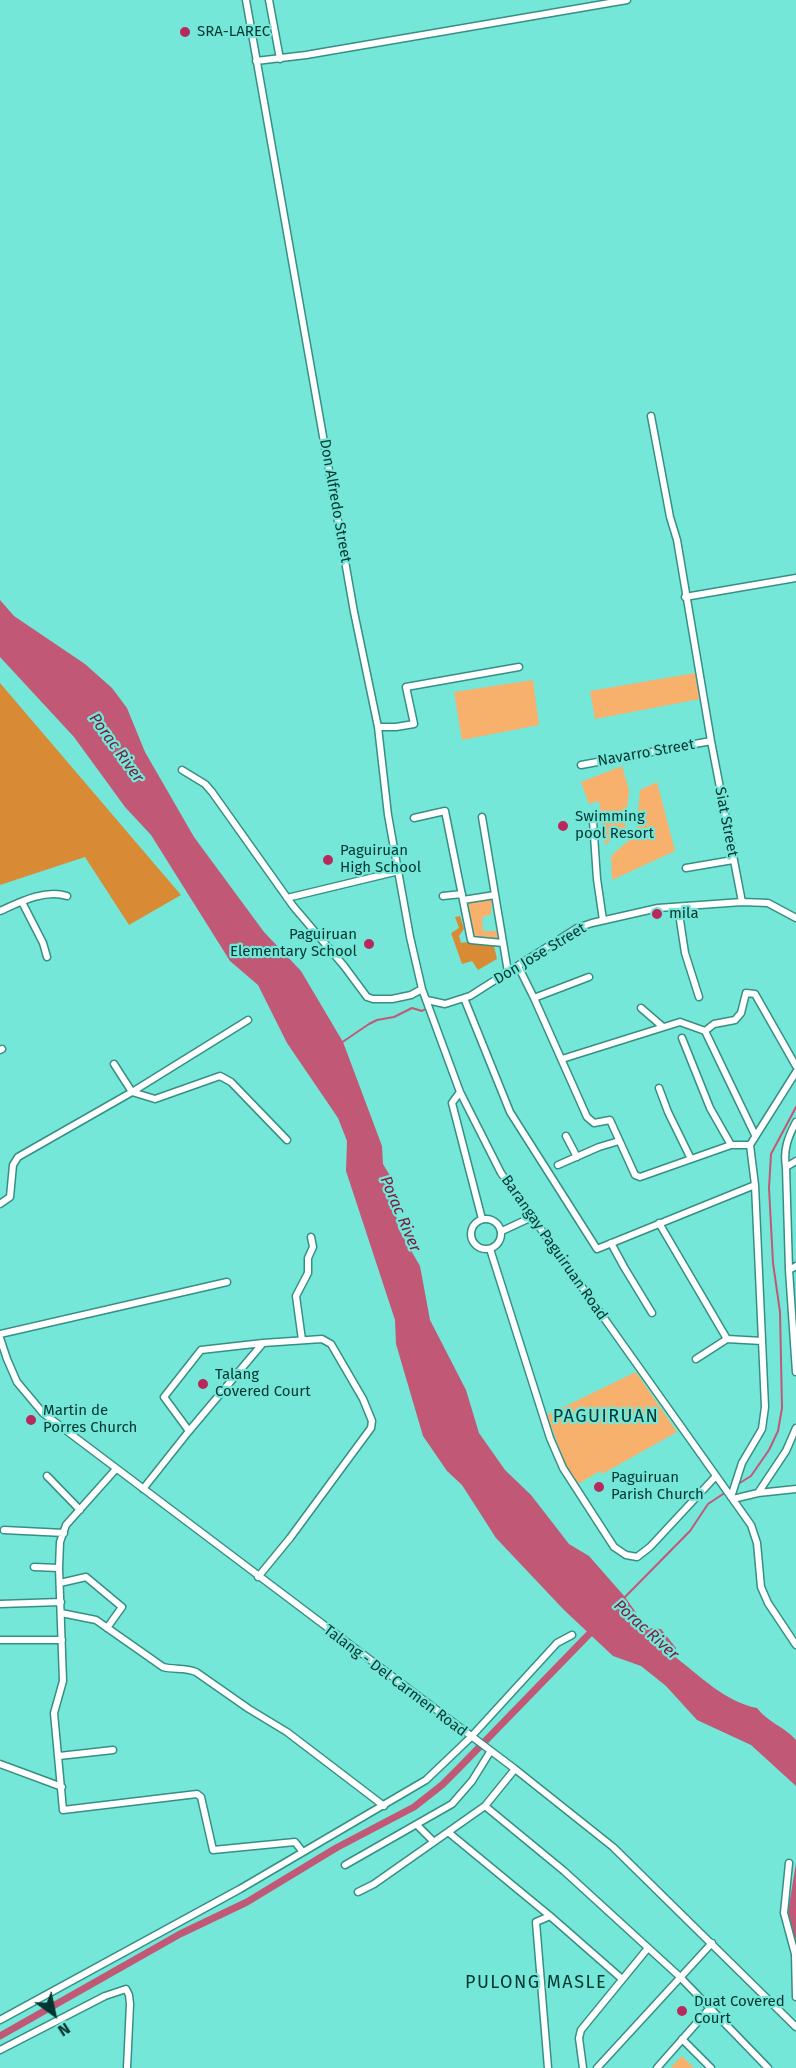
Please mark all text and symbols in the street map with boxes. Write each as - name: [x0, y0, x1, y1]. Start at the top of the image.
- place label: SRA-LAREC: [197, 23, 270, 41]
- marker: SRA-LAREC: [178, 25, 192, 39]
- street label: Don Alfredo Street: [315, 438, 355, 564]
- water label: Porac River: [85, 710, 147, 786]
- street label: Navarro Street: [596, 736, 696, 770]
- street label: Siat Street: [710, 786, 742, 858]
- place label: Swimming pool Resort: [575, 808, 654, 843]
- marker: Swimming pool Resort: [556, 819, 570, 833]
- place label: Paguiruan High School: [340, 842, 421, 877]
- marker: Paguiruan High School: [321, 853, 335, 867]
- place label: mila: [669, 905, 699, 923]
- marker: mila: [650, 907, 664, 921]
- street label: Don Jose Street: [491, 919, 589, 989]
- place label: Paguiruan Elementary School: [230, 926, 357, 961]
- marker: Paguiruan Elementary School: [362, 937, 376, 951]
- street label: Barangay Paguiruan Road: [497, 1172, 611, 1324]
- water label: Porac River: [375, 1173, 425, 1255]
- place label: Talang Covered Court: [215, 1366, 311, 1401]
- marker: Talang Covered Court: [196, 1377, 210, 1391]
- place label: Martin de Porres Church: [43, 1402, 137, 1437]
- district label: PAGUIRUAN: [553, 1406, 659, 1428]
- marker: Martin de Porres Church: [24, 1413, 38, 1427]
- place label: Paguiruan Parish Church: [611, 1469, 704, 1504]
- marker: Paguiruan Parish Church: [592, 1480, 606, 1494]
- water label: Porac River: [610, 1596, 682, 1664]
- street label: Talang - Del Carmen Road: [320, 1621, 470, 1741]
- district label: PULONG MASLE: [465, 1972, 607, 1994]
- north arrow: [24, 1984, 84, 2044]
- place label: Duat Covered Court: [694, 1993, 785, 2028]
- marker: Duat Covered Court: [675, 2004, 689, 2018]
- text: N: [54, 2019, 74, 2040]

